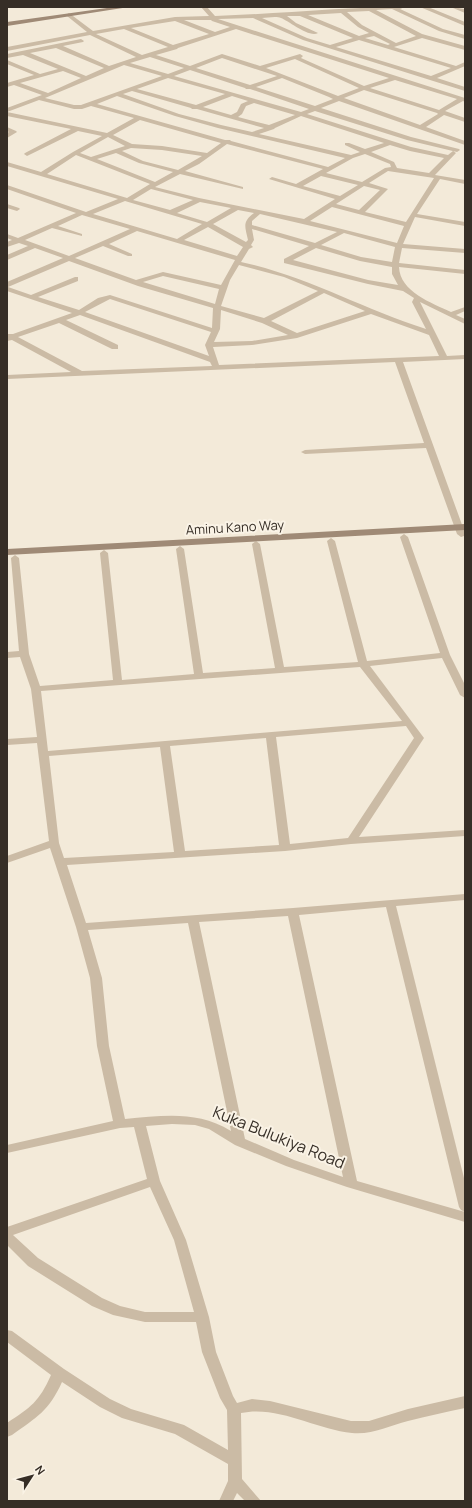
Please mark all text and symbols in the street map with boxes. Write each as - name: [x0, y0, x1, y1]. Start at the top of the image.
- street label: Aminu Kano Way: [185, 515, 285, 539]
- street label: Kuka Bulukiya Road: [210, 1100, 348, 1174]
- north arrow: [12, 1456, 52, 1496]
- text: N: [32, 1462, 49, 1478]

